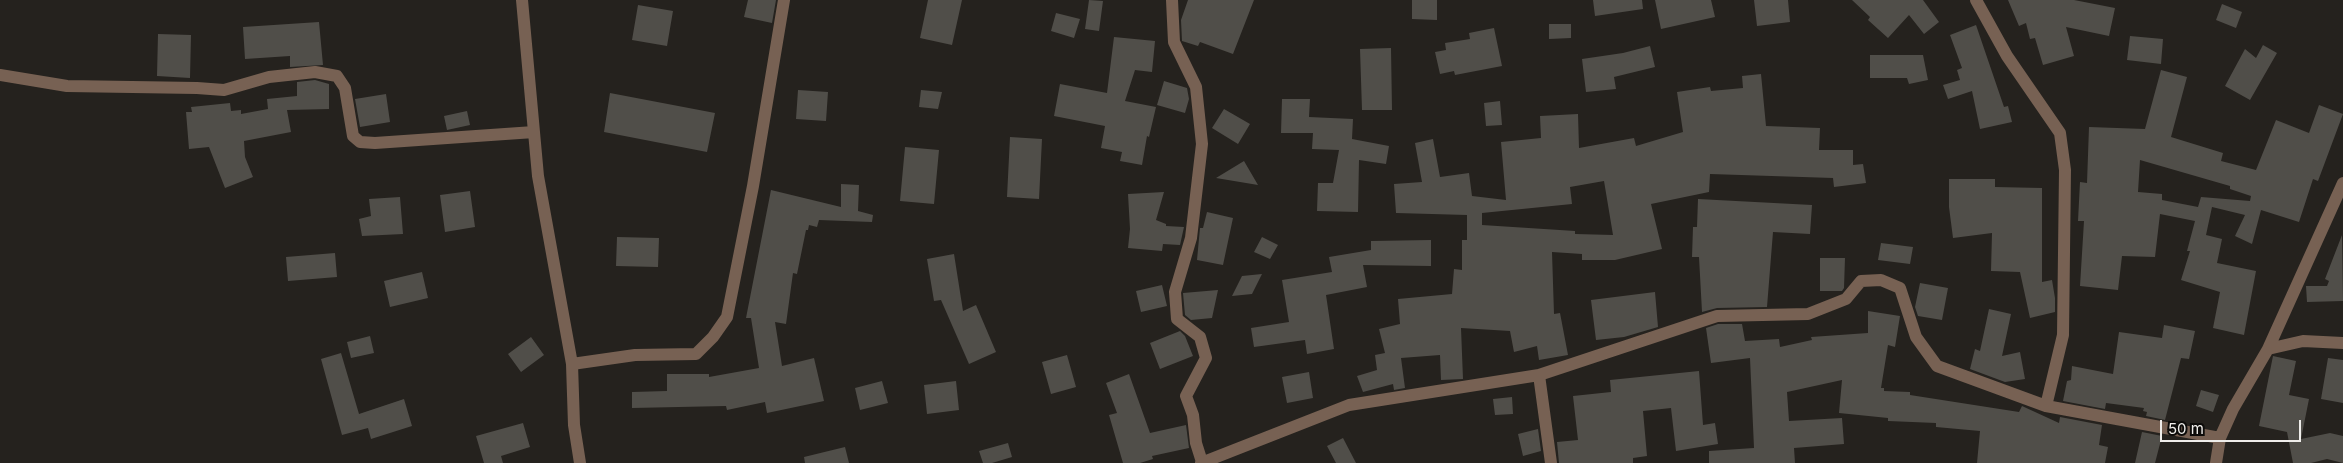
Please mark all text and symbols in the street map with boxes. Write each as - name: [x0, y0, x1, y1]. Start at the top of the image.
- scale bar: [2163, 410, 2304, 442]
- text: 50 m: [2168, 419, 2204, 438]

